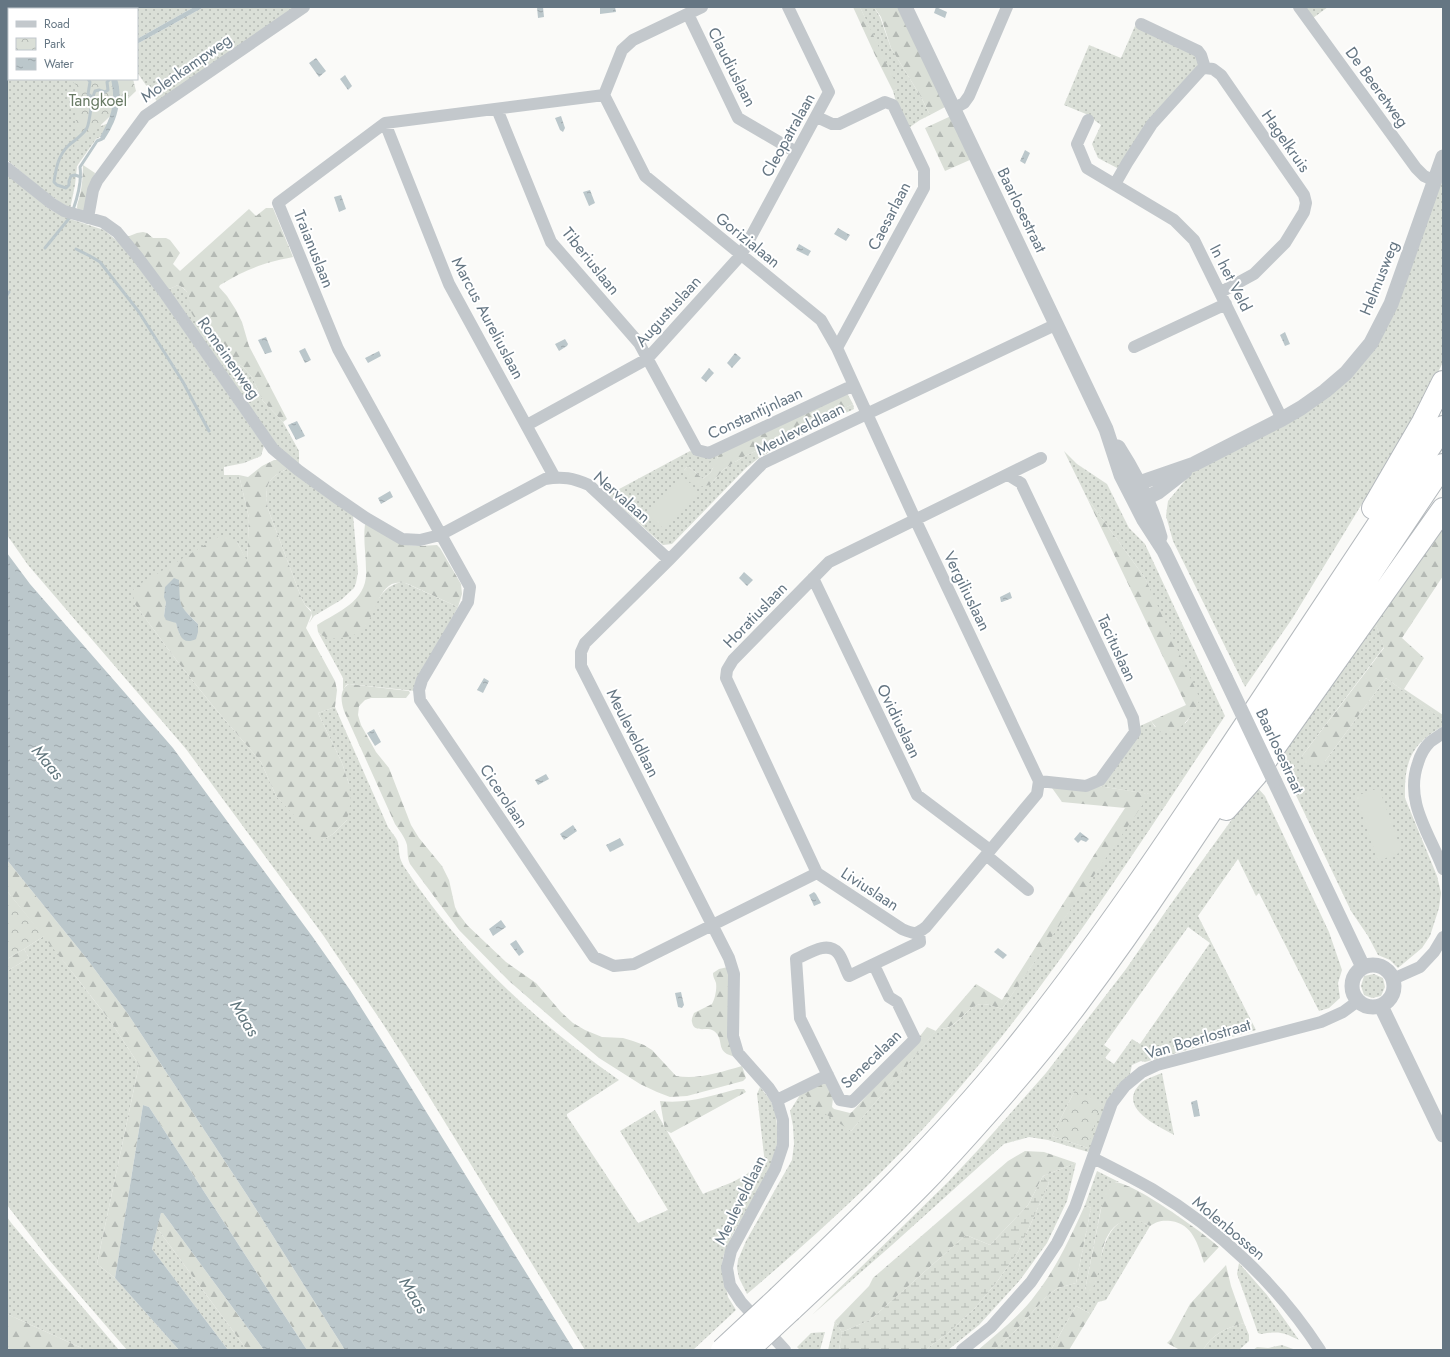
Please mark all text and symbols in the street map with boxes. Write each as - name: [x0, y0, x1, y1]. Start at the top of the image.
- legend: [8, 8, 138, 80]
- text: Road: [44, 15, 70, 33]
- street label: Claudiuslaan: [702, 23, 762, 111]
- street label: Molenkampweg: [136, 28, 236, 108]
- text: Park: [44, 35, 66, 53]
- street label: De Beeretweg: [1340, 42, 1414, 132]
- text: Water: [44, 55, 75, 73]
- park label: Tangkoel: [69, 89, 127, 112]
- street label: Cleopatralaan: [755, 89, 821, 181]
- street label: Hagelkruis: [1256, 105, 1316, 177]
- street label: Baarlosestraat: [992, 164, 1053, 256]
- street label: Caesarlaan: [862, 178, 916, 254]
- street label: Traianuslaan: [288, 207, 340, 291]
- street label: Gorizialaan: [711, 207, 785, 273]
- street label: Tiberiuslaan: [557, 222, 625, 300]
- street label: Helmusweg: [1354, 237, 1404, 319]
- street label: In het Veld: [1204, 240, 1258, 316]
- street label: Marcus Aureliuslaan: [446, 253, 530, 383]
- street label: Augustuslaan: [630, 270, 706, 352]
- street label: Romeinenweg: [192, 312, 266, 404]
- street label: Constantijnlaan: [704, 381, 806, 445]
- street label: Meuleveldlaan: [752, 397, 848, 461]
- street label: Nervalaan: [588, 466, 656, 528]
- street label: Vergiliuslaan: [938, 547, 996, 635]
- street label: Horatiuslaan: [718, 577, 792, 653]
- street label: Tacituslaan: [1091, 611, 1143, 685]
- street label: Ovidiuslaan: [871, 680, 927, 762]
- street label: Meuleveldlaan: [601, 685, 665, 781]
- street label: Baarlosestraat: [1250, 704, 1310, 798]
- water label: Maas: [26, 739, 70, 785]
- street label: Cicerolaan: [474, 760, 534, 832]
- street label: Liviuslaan: [837, 862, 903, 916]
- water label: Maas: [225, 995, 265, 1041]
- street label: Van Boerlostraat: [1143, 1013, 1254, 1065]
- street label: Senecalaan: [836, 1024, 906, 1094]
- street label: Meuleveldlaan: [708, 1152, 772, 1248]
- street label: Molenbossen: [1187, 1190, 1271, 1266]
- water label: Maas: [394, 1272, 434, 1318]

